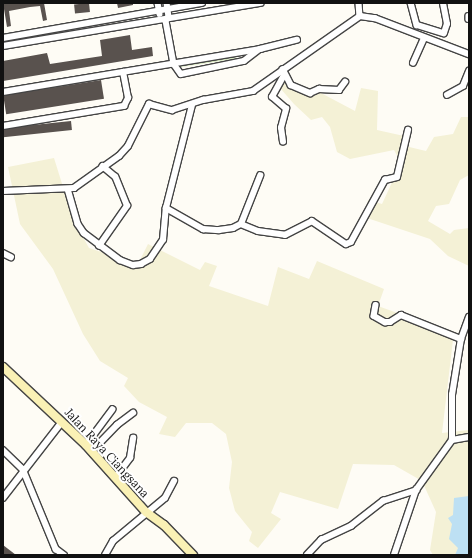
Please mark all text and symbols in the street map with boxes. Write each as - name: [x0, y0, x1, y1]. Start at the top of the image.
- street label: Jalan Raya Ciangsana: [62, 405, 152, 501]

